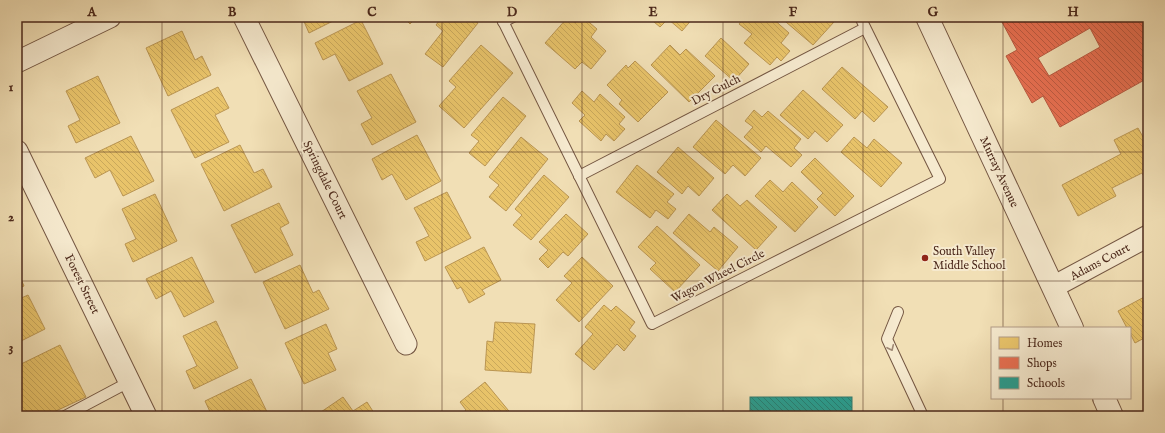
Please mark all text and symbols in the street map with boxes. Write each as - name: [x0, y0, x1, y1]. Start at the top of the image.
- text: A: [87, 4, 98, 21]
- text: B: [228, 4, 237, 21]
- text: C: [367, 4, 377, 21]
- text: D: [507, 4, 518, 21]
- text: E: [648, 4, 658, 21]
- text: F: [789, 4, 798, 21]
- text: G: [928, 4, 939, 21]
- text: H: [1067, 4, 1079, 21]
- street label: Dry Gulch: [689, 71, 744, 109]
- text: 1: [9, 79, 14, 96]
- street label: Murray Avenue: [976, 134, 1022, 210]
- street label: Springdale Court: [299, 138, 351, 222]
- text: 2: [8, 209, 14, 226]
- street label: Adams Court: [1067, 240, 1132, 284]
- place label: South Valley Middle School: [933, 244, 1006, 273]
- street label: Wagon Wheel Circle: [669, 246, 768, 306]
- street label: Forest Street: [61, 252, 103, 316]
- marker: South Valley Middle School: [920, 253, 930, 263]
- legend: [991, 327, 1131, 399]
- text: Homes: [1027, 336, 1063, 351]
- text: 3: [9, 339, 14, 356]
- one-way arrow: [886, 343, 894, 351]
- text: Shops: [1027, 356, 1057, 372]
- text: Schools: [1027, 376, 1065, 391]

